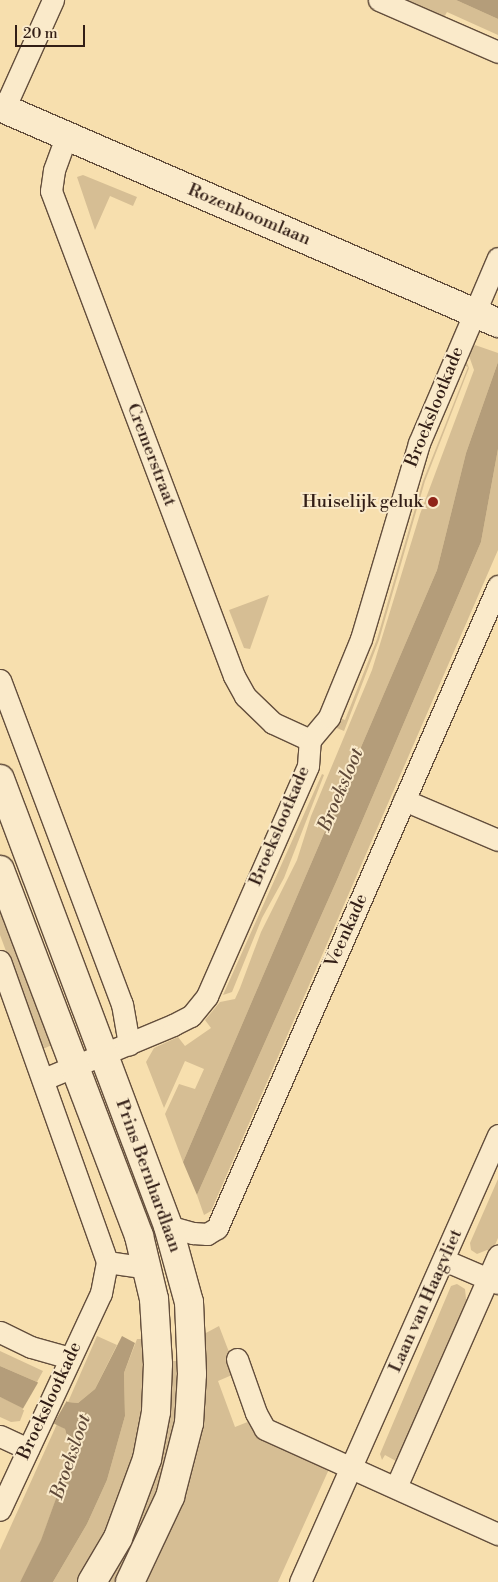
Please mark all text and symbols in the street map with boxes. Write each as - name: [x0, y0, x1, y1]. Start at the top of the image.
- scale bar: [18, 15, 88, 47]
- text: 20 m: [23, 24, 58, 43]
- street label: Rozenboomlaan: [184, 179, 314, 251]
- street label: Broekslootkade: [401, 344, 469, 470]
- street label: Cremerstraat: [121, 401, 181, 509]
- place label: Huiselijk geluk: [302, 491, 423, 513]
- marker: Huiselijk geluk: [427, 496, 439, 508]
- water label: Broeksloot: [313, 745, 369, 835]
- street label: Broekslootkade: [245, 763, 315, 889]
- street label: Veenkade: [321, 891, 373, 971]
- street label: Prins Bernhardlaan: [110, 1097, 186, 1255]
- street label: Laan van Haagvliet: [385, 1226, 467, 1376]
- street label: Broekslootkade: [13, 1339, 87, 1463]
- water label: Broeksloot: [46, 1411, 96, 1503]

